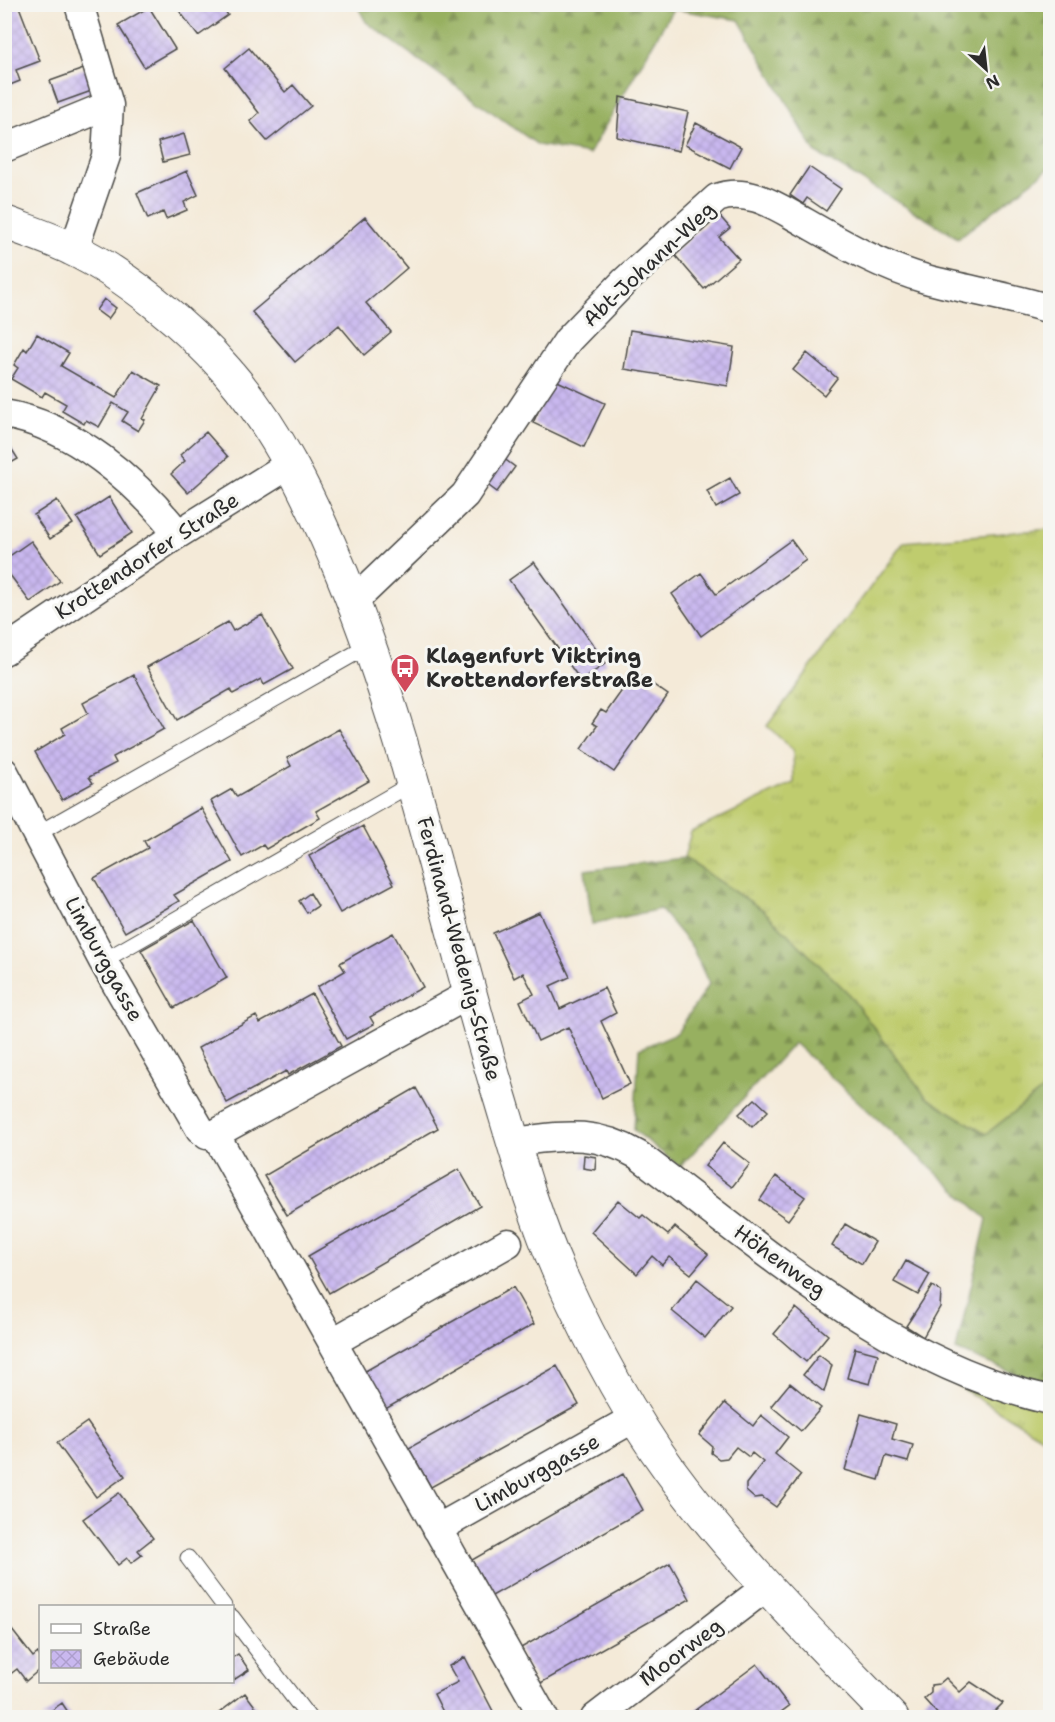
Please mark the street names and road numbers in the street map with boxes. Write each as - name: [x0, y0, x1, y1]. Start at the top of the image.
- street label: Abt-Johann-Weg: [577, 195, 721, 333]
- street label: Krottendorfer Straße: [50, 486, 244, 626]
- street label: Ferdinand-Wedenig-Straße: [410, 814, 508, 1084]
- street label: Limburggasse: [58, 892, 150, 1026]
- street label: Höhenweg: [728, 1218, 832, 1304]
- street label: Limburggasse: [470, 1427, 604, 1519]
- street label: Moorweg: [634, 1611, 728, 1693]

